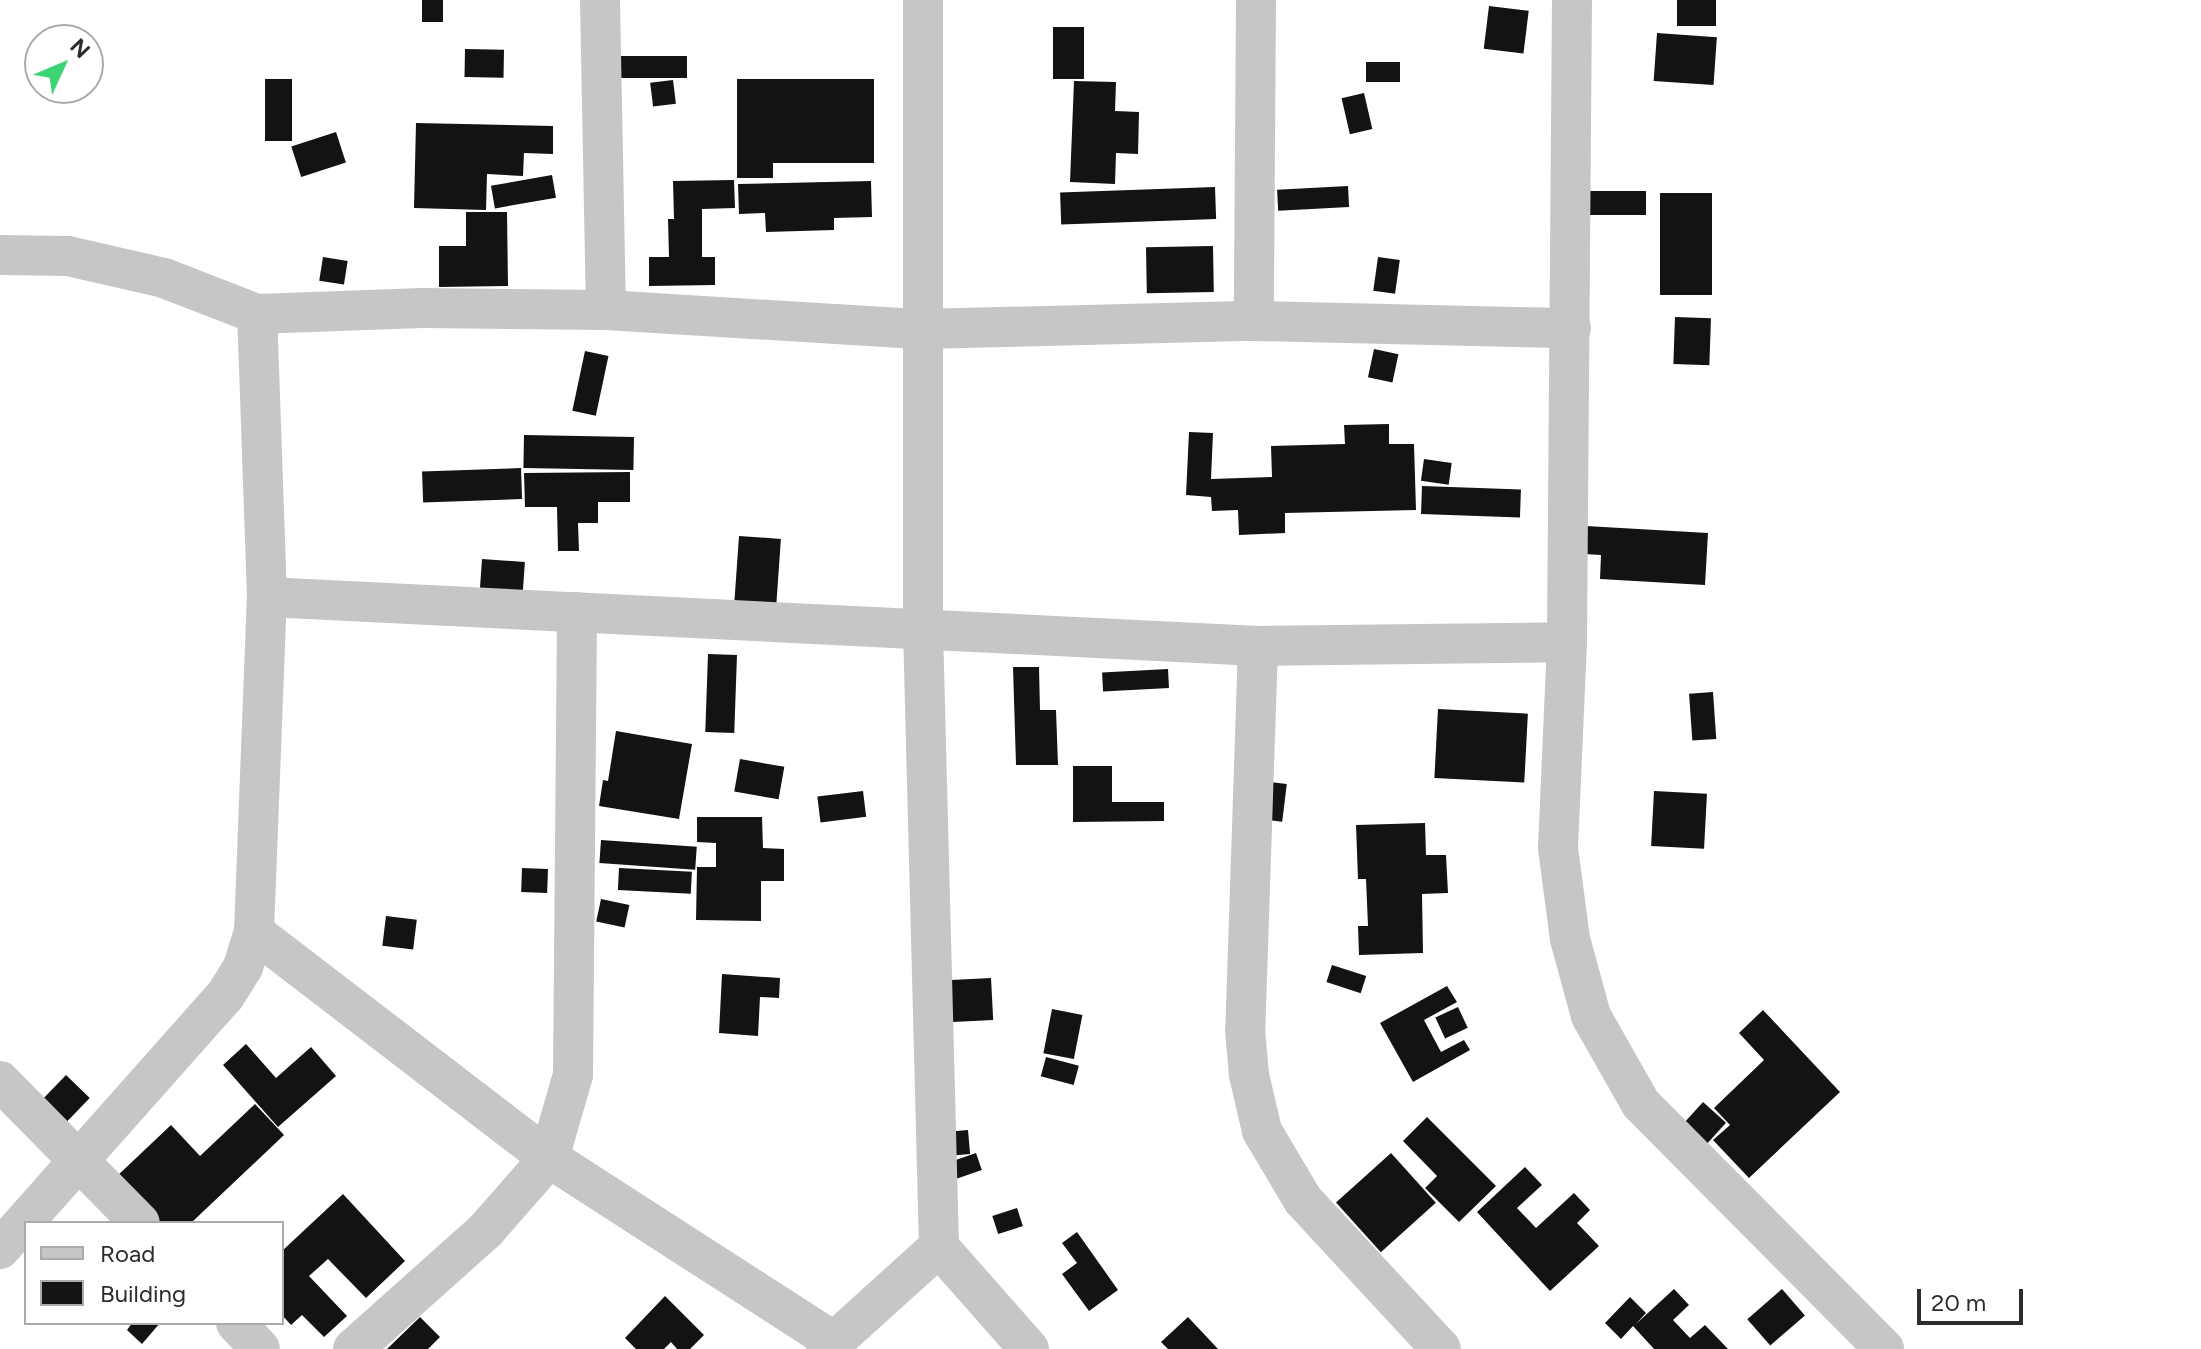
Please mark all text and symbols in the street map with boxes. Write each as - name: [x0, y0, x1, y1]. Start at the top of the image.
- north arrow: [24, 24, 104, 104]
- text: N: [65, 33, 96, 64]
- legend: [24, 1221, 284, 1325]
- text: Road: [100, 1239, 155, 1268]
- scale bar: [1921, 1273, 2027, 1323]
- text: Building: [100, 1279, 186, 1308]
- text: 20 m: [1931, 1288, 1986, 1317]

